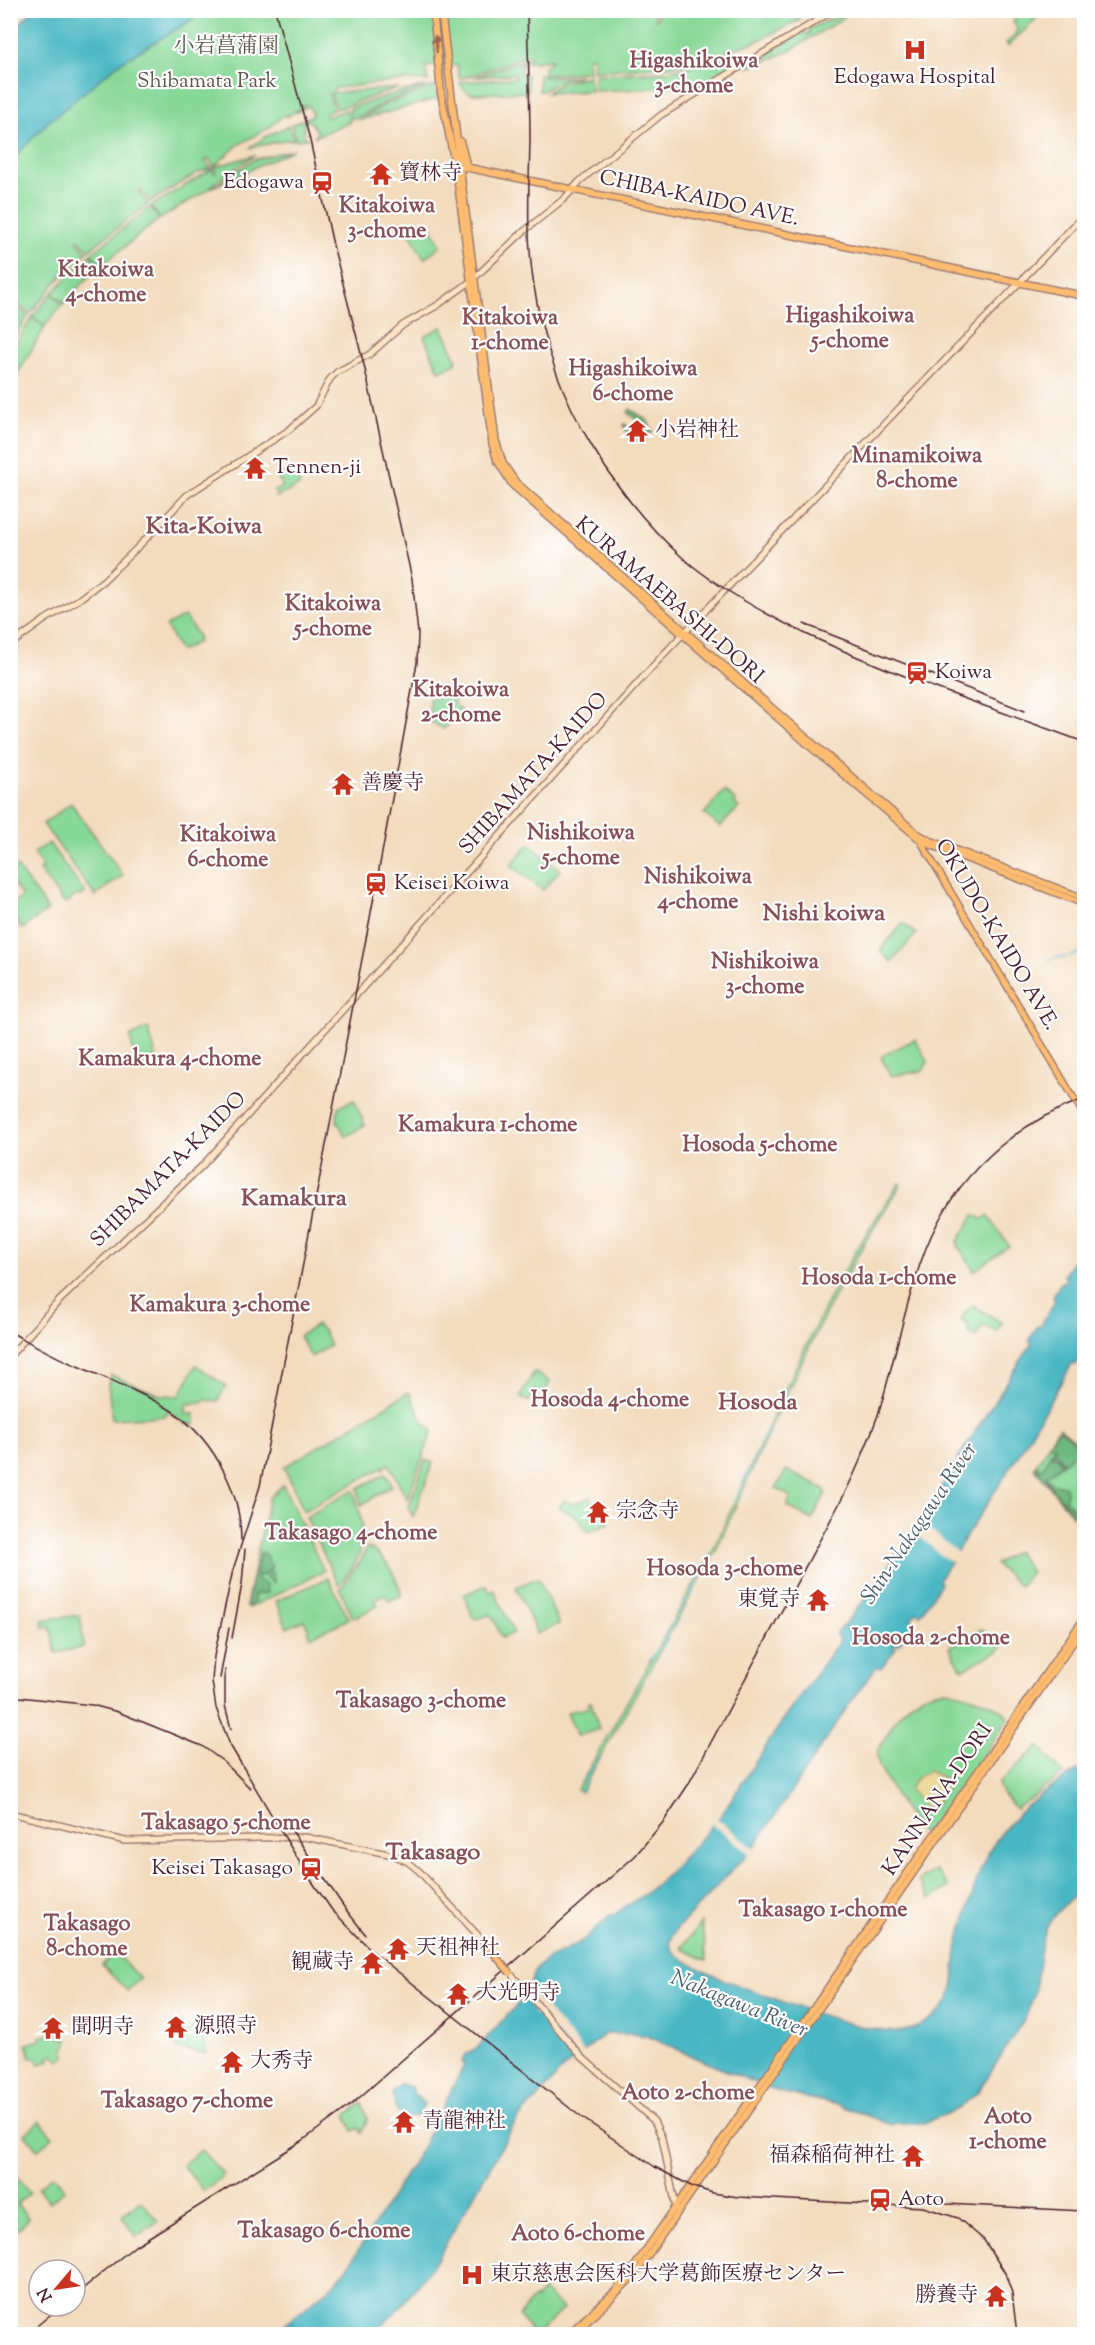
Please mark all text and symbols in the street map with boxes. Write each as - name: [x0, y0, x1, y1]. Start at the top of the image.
- park label: 小岩菖蒲園: [174, 32, 279, 62]
- one-way arrow: [431, 35, 441, 54]
- hospital icon: Edogawa Hospital: [902, 37, 928, 63]
- district label: Higashikoiwa 3-chome: [630, 46, 759, 103]
- place label: Edogawa Hospital: [834, 63, 996, 93]
- park label: Shibamata Park: [137, 67, 278, 97]
- place label: 寶林寺: [399, 159, 462, 189]
- temple icon: 寶林寺: [368, 161, 394, 187]
- street label: CHIBA-KAIDO AVE.: [596, 163, 802, 235]
- place label: Edogawa: [223, 168, 304, 198]
- station icon: Edogawa: [309, 170, 335, 196]
- district label: Kitakoiwa 3-chome: [339, 191, 436, 248]
- district label: Kitakoiwa 4-chome: [58, 255, 155, 312]
- district label: Higashikoiwa 5-chome: [786, 301, 915, 358]
- district label: Kitakoiwa 1-chome: [462, 303, 559, 360]
- district label: Higashikoiwa 6-chome: [569, 354, 698, 411]
- place label: 小岩神社: [655, 416, 739, 446]
- temple icon: 小岩神社: [624, 418, 650, 444]
- district label: Minamikoiwa 8-chome: [852, 441, 983, 498]
- place label: Tennen-ji: [273, 453, 361, 483]
- temple icon: Tennen-ji: [242, 455, 268, 481]
- district label: Kita-Koiwa: [146, 510, 263, 544]
- street label: KURAMAEBASHI-DORI: [568, 510, 770, 692]
- district label: Kitakoiwa 5-chome: [285, 589, 382, 646]
- place label: Koiwa: [935, 658, 992, 688]
- station icon: Koiwa: [904, 660, 930, 686]
- district label: Kitakoiwa 2-chome: [413, 675, 510, 732]
- street label: SHIBAMATA-KAIDO: [453, 686, 615, 862]
- place label: 善慶寺: [361, 769, 424, 799]
- temple icon: 善慶寺: [330, 771, 356, 797]
- district label: Nishikoiwa 5-chome: [527, 818, 636, 875]
- district label: Kitakoiwa 6-chome: [180, 820, 277, 877]
- street label: OKUDO-KAIDO AVE.: [927, 834, 1065, 1036]
- district label: Nishikoiwa 4-chome: [644, 862, 753, 919]
- place label: Keisei Koiwa: [394, 869, 510, 899]
- station icon: Keisei Koiwa: [363, 871, 389, 897]
- district label: Nishi koiwa: [763, 897, 886, 931]
- district label: Nishikoiwa 3-chome: [711, 947, 820, 1004]
- district label: Kamakura 4-chome: [79, 1044, 261, 1076]
- street label: SHIBAMATA-KAIDO: [84, 1085, 254, 1255]
- district label: Kamakura 1-chome: [398, 1110, 578, 1142]
- district label: Hosoda 5-chome: [682, 1130, 838, 1162]
- district label: Kamakura: [241, 1182, 348, 1216]
- district label: Hosoda 1-chome: [802, 1263, 956, 1295]
- district label: Kamakura 3-chome: [130, 1290, 310, 1322]
- district label: Hosoda 4-chome: [531, 1385, 689, 1417]
- district label: Hosoda: [718, 1386, 799, 1420]
- water label: Shin-Nakagawa River: [854, 1436, 986, 1611]
- place label: 宗念寺: [616, 1497, 679, 1527]
- temple icon: 宗念寺: [585, 1499, 611, 1525]
- district label: Takasago 4-chome: [265, 1518, 437, 1550]
- district label: Hosoda 3-chome: [647, 1554, 803, 1586]
- place label: 東覚寺: [737, 1585, 800, 1615]
- temple icon: 東覚寺: [805, 1587, 831, 1613]
- district label: Hosoda 2-chome: [852, 1623, 1010, 1655]
- district label: Takasago 3-chome: [336, 1686, 506, 1718]
- street label: KANNANA-DORI: [876, 1717, 1000, 1882]
- district label: Takasago 5-chome: [141, 1808, 311, 1840]
- district label: Takasago: [386, 1836, 480, 1870]
- place label: Keisei Takasago: [152, 1854, 293, 1884]
- station icon: Keisei Takasago: [298, 1856, 324, 1882]
- district label: Takasago 1-chome: [738, 1895, 908, 1927]
- district label: Takasago 8-chome: [44, 1909, 130, 1966]
- place label: 天祖神社: [416, 1934, 500, 1964]
- temple icon: 天祖神社: [385, 1936, 411, 1962]
- place label: 観蔵寺: [291, 1948, 354, 1978]
- temple icon: 観蔵寺: [359, 1950, 385, 1976]
- water label: Nakagawa River: [665, 1963, 813, 2047]
- place label: 大光明寺: [476, 1979, 560, 2009]
- temple icon: 大光明寺: [445, 1981, 471, 2007]
- place label: 源照寺: [194, 2012, 257, 2042]
- place label: 聞明寺: [71, 2013, 134, 2043]
- temple icon: 源照寺: [163, 2014, 189, 2040]
- temple icon: 聞明寺: [40, 2015, 66, 2041]
- place label: 大秀寺: [250, 2047, 313, 2077]
- temple icon: 大秀寺: [219, 2049, 245, 2075]
- district label: Aoto 2-chome: [621, 2078, 755, 2110]
- district label: Takasago 7-chome: [101, 2086, 273, 2118]
- district label: Aoto 1-chome: [969, 2102, 1047, 2159]
- place label: 青龍神社: [422, 2107, 506, 2137]
- temple icon: 青龍神社: [391, 2109, 417, 2135]
- place label: 福森稲荷神社: [769, 2141, 895, 2171]
- temple icon: 福森稲荷神社: [900, 2143, 926, 2169]
- place label: Aoto: [898, 2185, 944, 2215]
- station icon: Aoto: [867, 2187, 893, 2213]
- district label: Takasago 6-chome: [238, 2216, 410, 2248]
- district label: Aoto 6-chome: [511, 2219, 645, 2251]
- north arrow: [27, 2258, 87, 2318]
- place label: 東京慈恵会医科大学葛飾医療センター: [490, 2260, 846, 2290]
- hospital icon: 東京慈恵会医科大学葛飾医療センター: [459, 2262, 485, 2288]
- place label: 勝養寺: [915, 2281, 978, 2311]
- text: N: [33, 2283, 59, 2305]
- temple icon: 勝養寺: [983, 2283, 1009, 2309]

